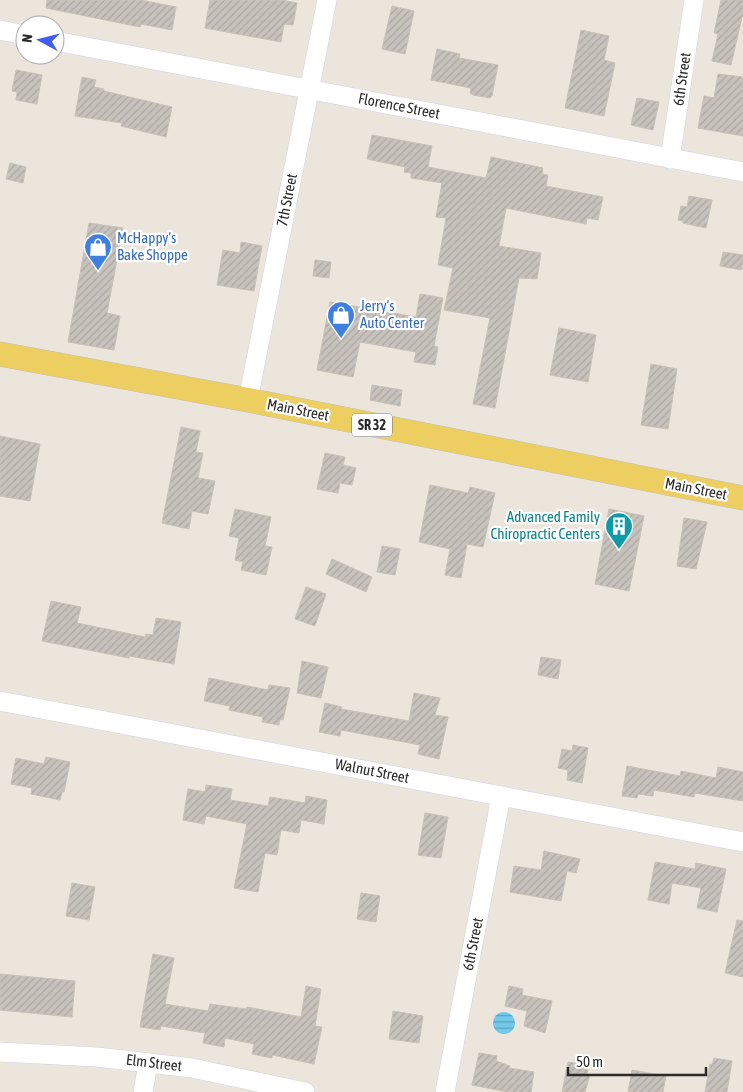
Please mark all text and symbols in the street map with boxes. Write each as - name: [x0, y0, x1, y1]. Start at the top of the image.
- north arrow: [15, 15, 65, 65]
- text: N: [19, 33, 36, 43]
- street label: 6th Street: [669, 51, 694, 107]
- street label: Florence Street: [357, 89, 441, 122]
- street label: 7th Street: [273, 172, 300, 228]
- place label: McHappy’s Bake Shoppe: [117, 229, 188, 263]
- shop icon: McHappy’s Bake Shoppe: [83, 232, 113, 271]
- place label: Jerry’s Auto Center: [360, 297, 425, 331]
- shop icon: Jerry’s Auto Center: [326, 300, 356, 339]
- street label: Main Street: [266, 395, 331, 424]
- road number: SR 32: [352, 414, 392, 436]
- street label: Main Street: [664, 474, 729, 503]
- place label: Advanced Family Chiropractic Centers: [490, 508, 600, 542]
- building icon: Advanced Family Chiropractic Centers: [604, 511, 634, 550]
- street label: Walnut Street: [334, 755, 411, 786]
- street label: 6th Street: [459, 916, 486, 972]
- scale bar: [568, 1044, 706, 1076]
- street label: Elm Street: [125, 1051, 183, 1074]
- text: 50 m: [576, 1053, 603, 1070]

